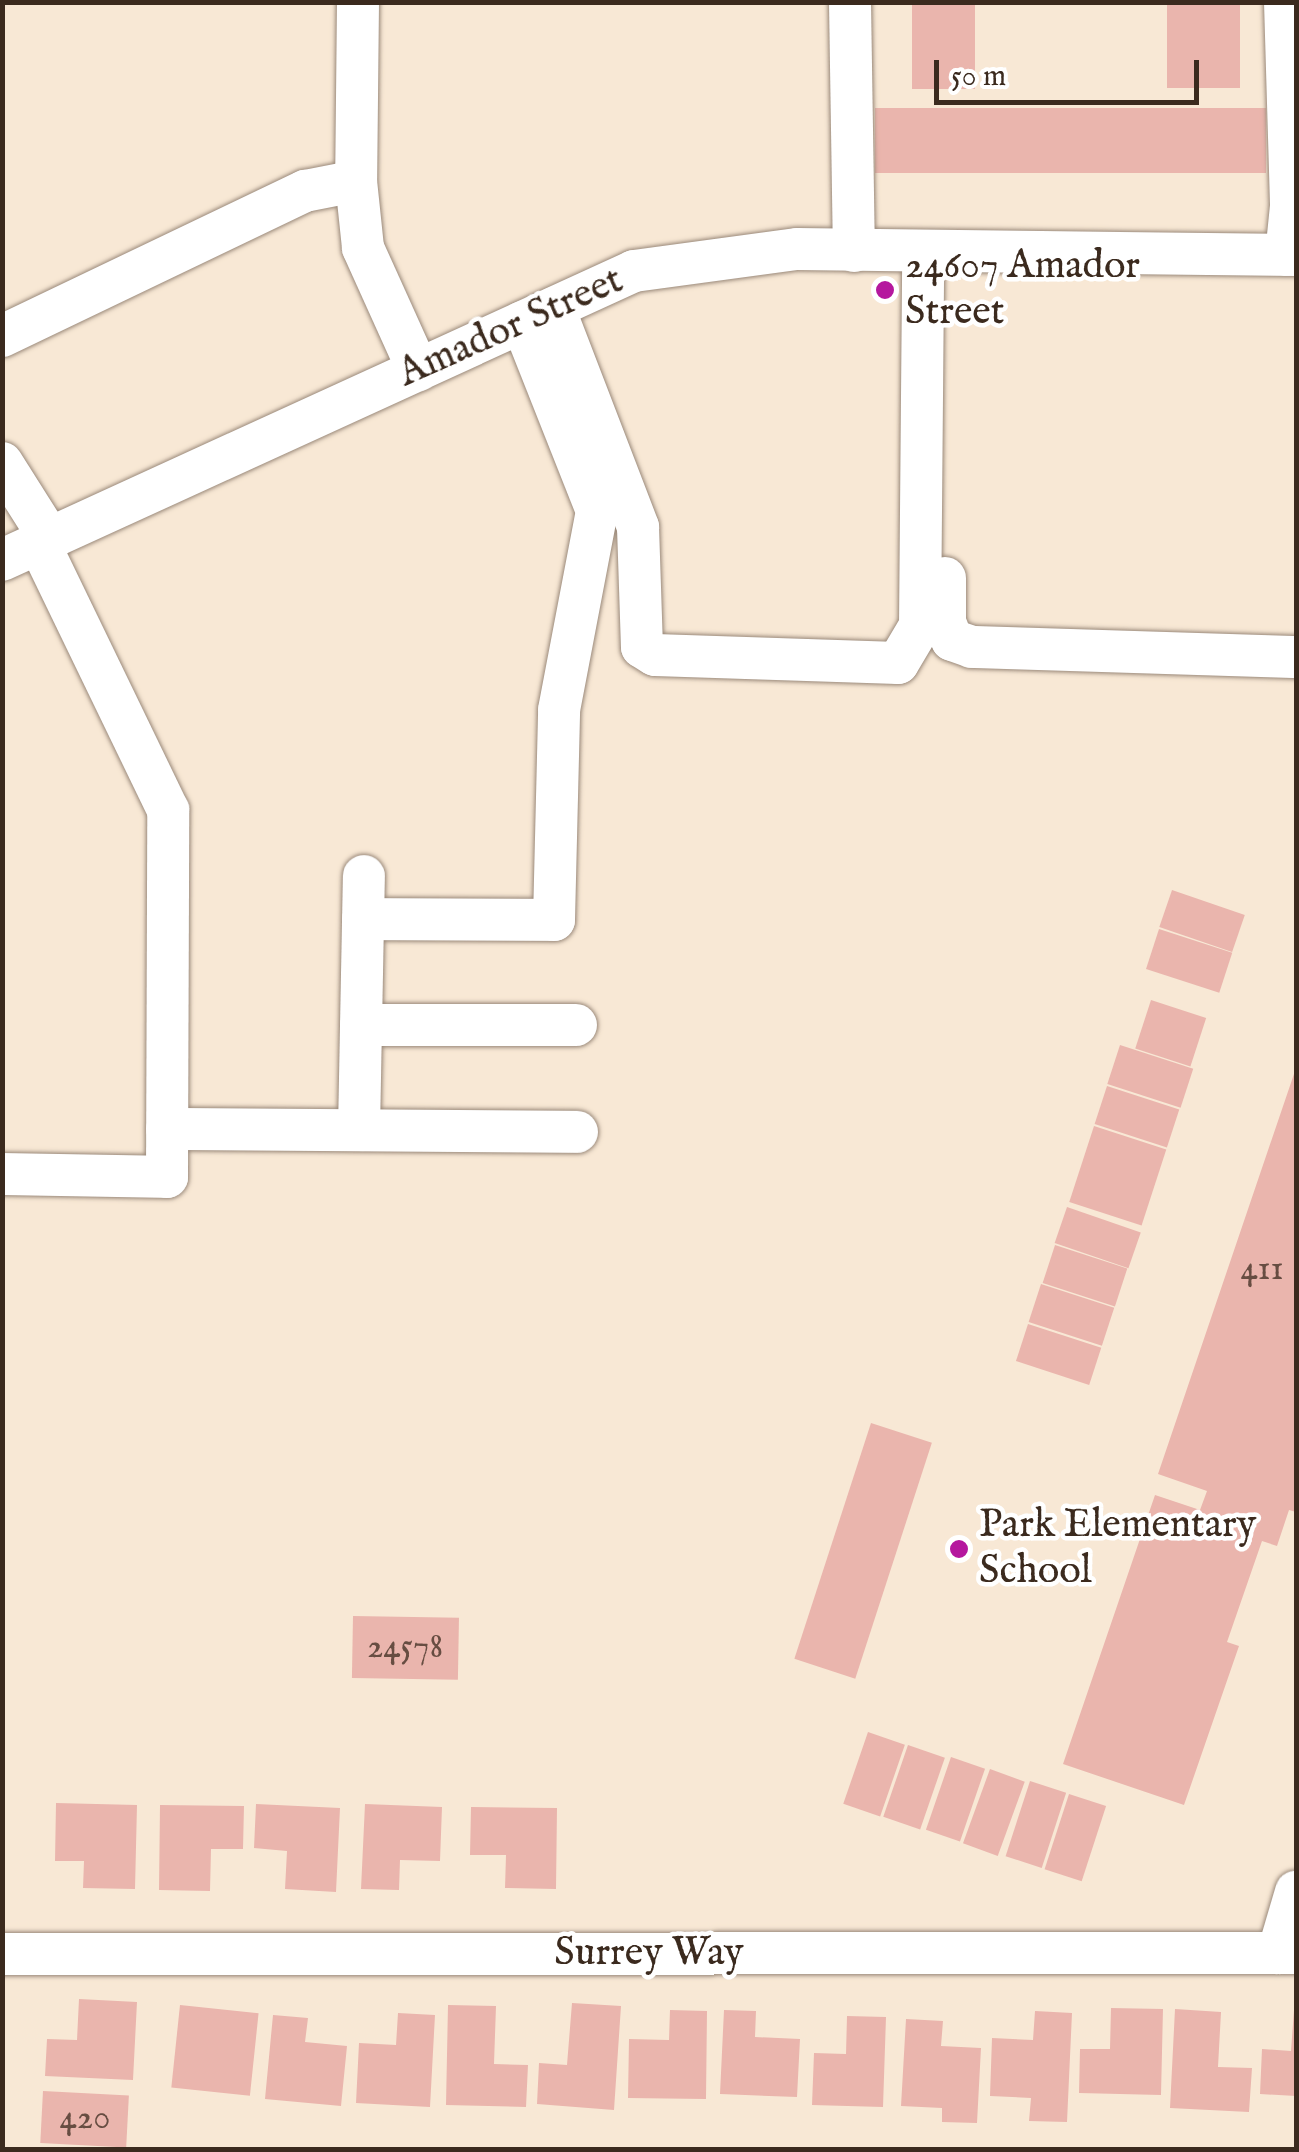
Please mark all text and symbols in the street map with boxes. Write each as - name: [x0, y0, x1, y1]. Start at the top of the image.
- scale bar: [939, 40, 1204, 102]
- text: 50 m: [951, 58, 1006, 96]
- place label: 24607 Amador Street: [905, 243, 1140, 337]
- street label: Amador Street: [391, 257, 631, 399]
- marker: 24607 Amador Street: [874, 279, 896, 301]
- house number: 411: [1240, 1249, 1284, 1291]
- place label: Park Elementary School: [979, 1502, 1256, 1596]
- marker: Park Elementary School: [948, 1538, 970, 1560]
- house number: 24578: [367, 1627, 443, 1669]
- street label: Surrey Way: [554, 1930, 744, 1978]
- house number: 420: [60, 2098, 110, 2140]

